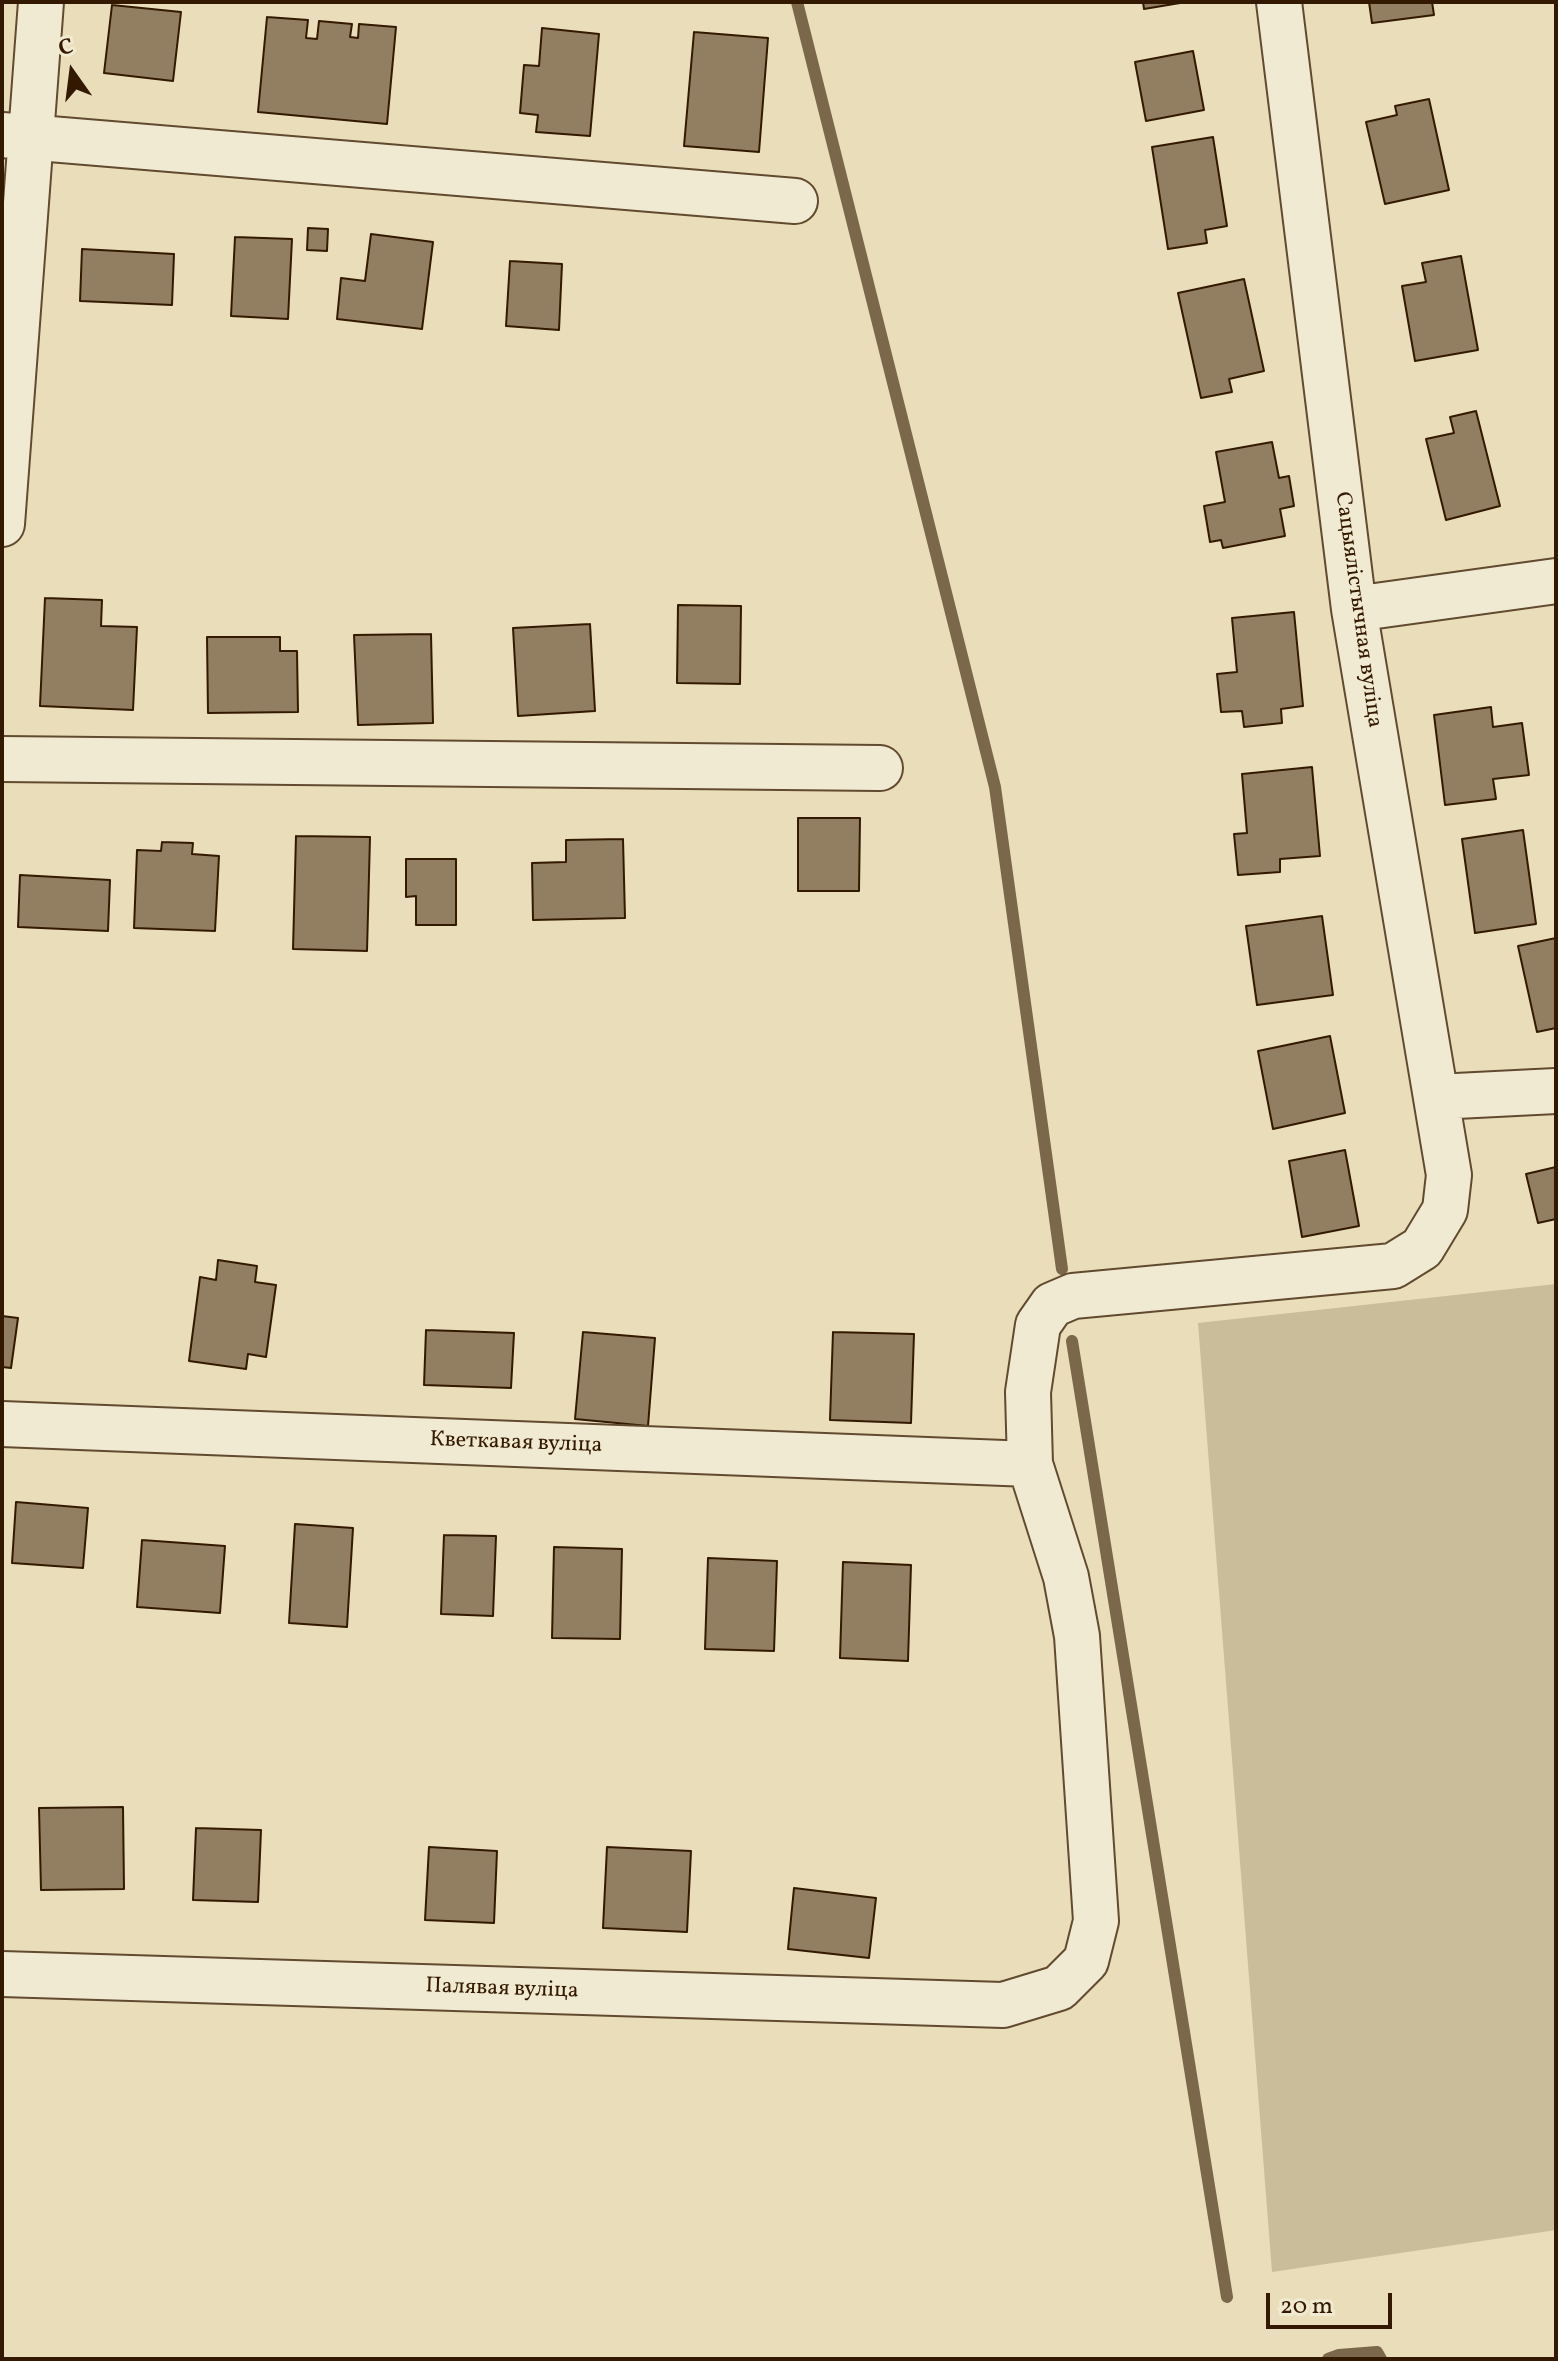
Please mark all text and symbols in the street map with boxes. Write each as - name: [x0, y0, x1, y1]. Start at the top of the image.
- text: С: [55, 31, 77, 65]
- north arrow: [32, 32, 112, 112]
- street label: Сацыялістычная вуліца: [1327, 490, 1387, 730]
- street label: Кветкавая вуліца: [429, 1428, 603, 1460]
- street label: Палявая вуліца: [425, 1974, 579, 2006]
- scale bar: [1270, 2277, 1396, 2327]
- text: 20 m: [1280, 2290, 1333, 2324]

